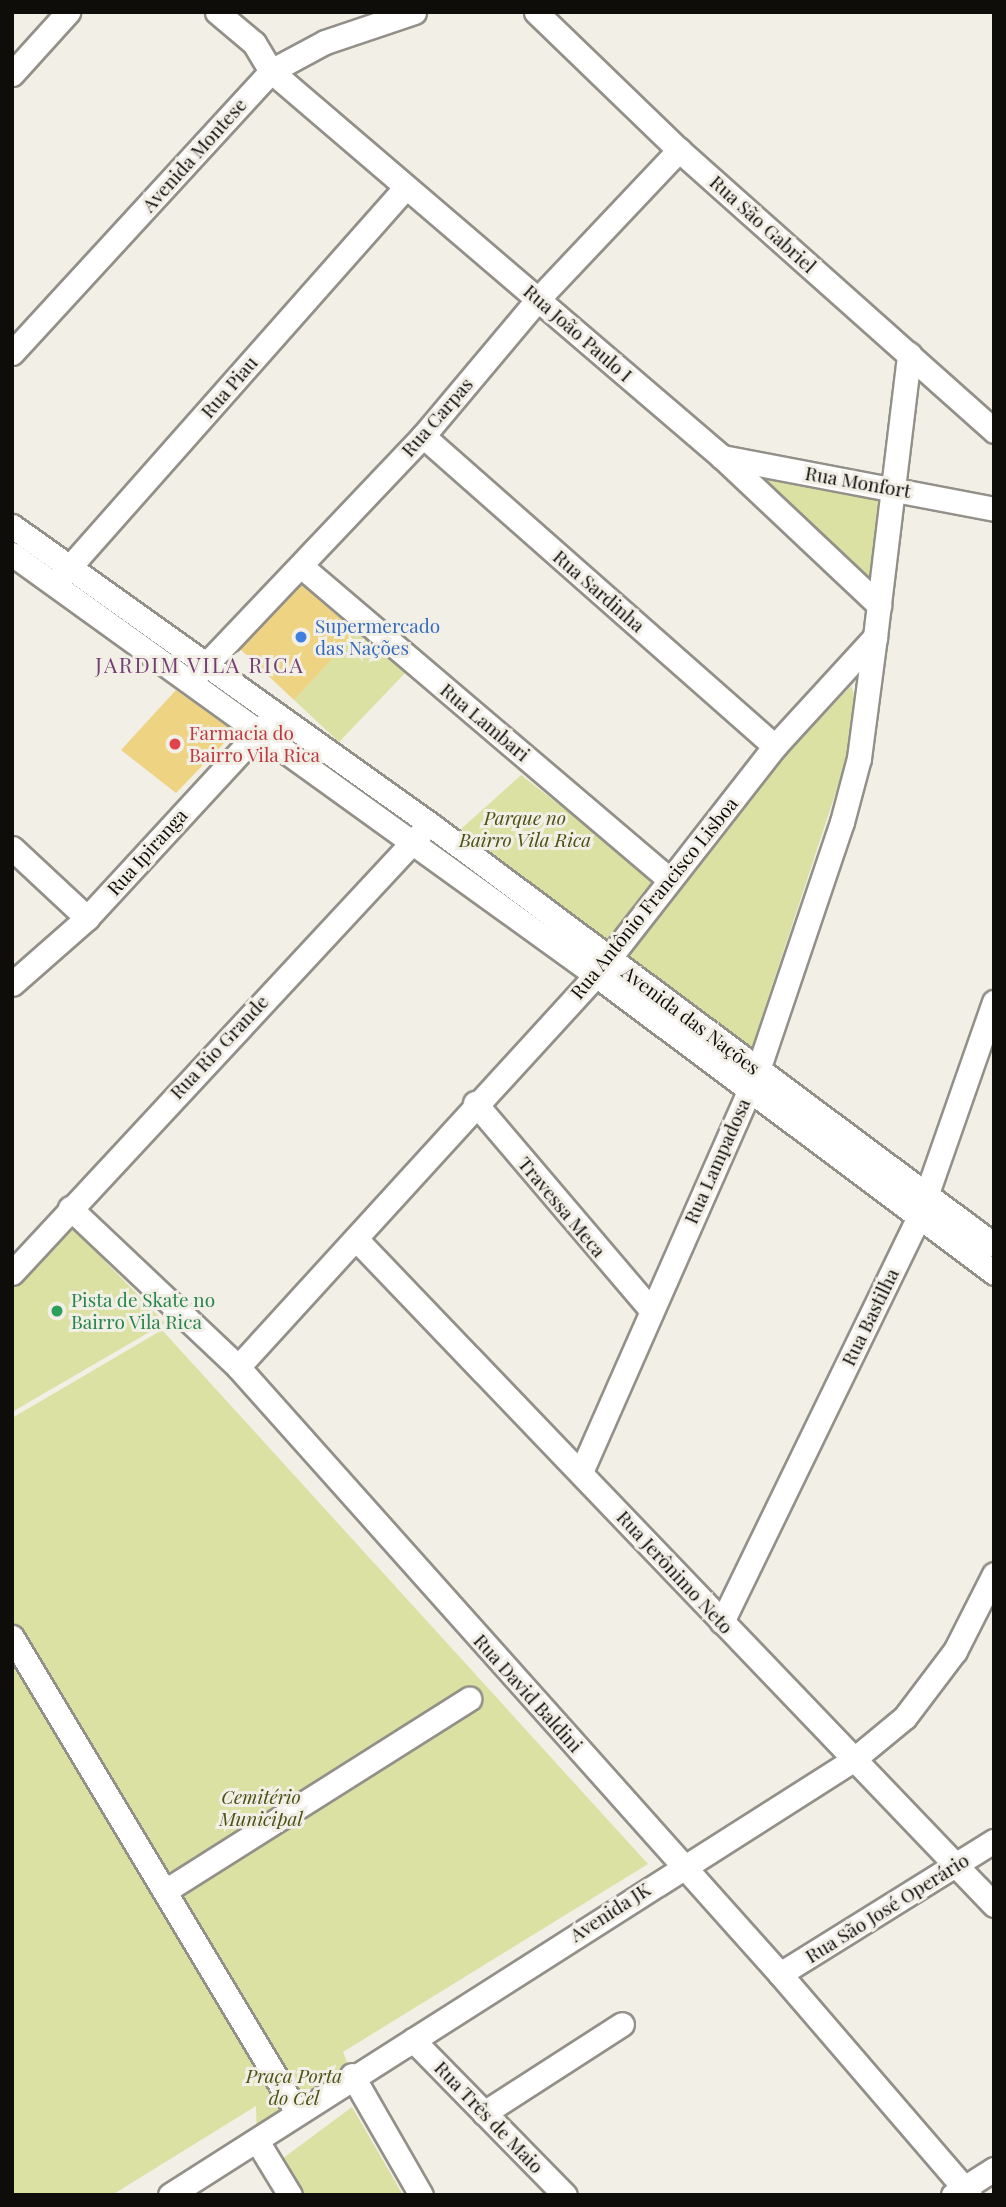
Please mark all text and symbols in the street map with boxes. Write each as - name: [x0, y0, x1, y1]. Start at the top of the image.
- street label: Avenida Montese: [137, 93, 251, 217]
- street label: Rua São Gabriel: [705, 170, 821, 278]
- street label: Rua João Paulo I: [519, 280, 637, 386]
- street label: Rua Piau: [196, 351, 262, 423]
- street label: Rua Carpas: [396, 373, 478, 461]
- street label: Rua Monfort: [803, 461, 913, 503]
- street label: Rua Sardinha: [549, 545, 649, 637]
- place label: Supermercado das Nações: [315, 615, 440, 659]
- marker: Supermercado das Nações: [293, 629, 309, 645]
- district label: JARDIM VILA RICA: [97, 651, 303, 677]
- street label: Rua Lambari: [436, 678, 534, 766]
- place label: Farmacia do Bairro Vila Rica: [189, 722, 321, 766]
- marker: Farmacia do Bairro Vila Rica: [167, 736, 183, 752]
- street label: Rua Antônio Francisco Lisboa: [565, 792, 743, 1004]
- street label: Rua Ipiranga: [102, 804, 192, 900]
- park label: Parque no Bairro Vila Rica: [459, 807, 591, 851]
- street label: Avenida das Nações: [618, 961, 764, 1079]
- street label: Rua Rio Grande: [165, 990, 273, 1104]
- street label: Rua Lampadosa: [679, 1095, 755, 1227]
- street label: Travessa Meca: [513, 1152, 611, 1262]
- street label: Rua Bastilha: [837, 1265, 903, 1369]
- place label: Pista de Skate no Bairro Vila Rica: [71, 1289, 215, 1333]
- marker: Pista de Skate no Bairro Vila Rica: [49, 1303, 65, 1319]
- street label: Rua Jerônimo Neto: [612, 1506, 738, 1638]
- street label: Rua David Baldini: [469, 1629, 587, 1757]
- park label: Cemitério Municipal: [219, 1786, 303, 1830]
- street label: Rua São José Operário: [801, 1848, 973, 1968]
- street label: Avenida JK: [565, 1878, 655, 1946]
- street label: Rua Três de Maio: [430, 2056, 548, 2178]
- park label: Praça Porta do Cel: [246, 2065, 342, 2109]

